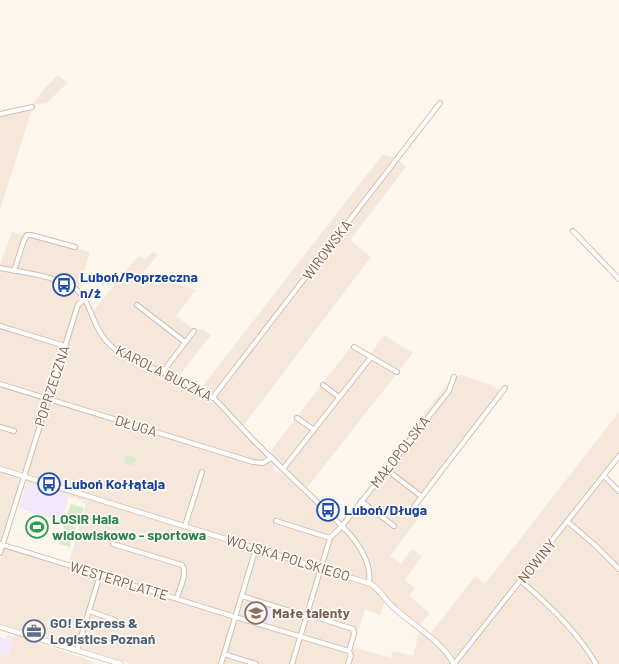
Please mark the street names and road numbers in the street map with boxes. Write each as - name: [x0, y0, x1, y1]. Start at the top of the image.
- street label: WIROWSKA: [298, 216, 355, 283]
- street label: KAROLA BUCZKA: [113, 341, 216, 404]
- street label: POPRZECZNA: [30, 343, 73, 428]
- street label: DŁUGA: [113, 411, 160, 440]
- street label: MAŁOPOLSKA: [366, 412, 433, 491]
- street label: WOJSKA POLSKIEGO: [224, 531, 352, 584]
- street label: NOWINY: [514, 535, 559, 586]
- street label: WESTERPLATTE: [68, 557, 171, 604]

